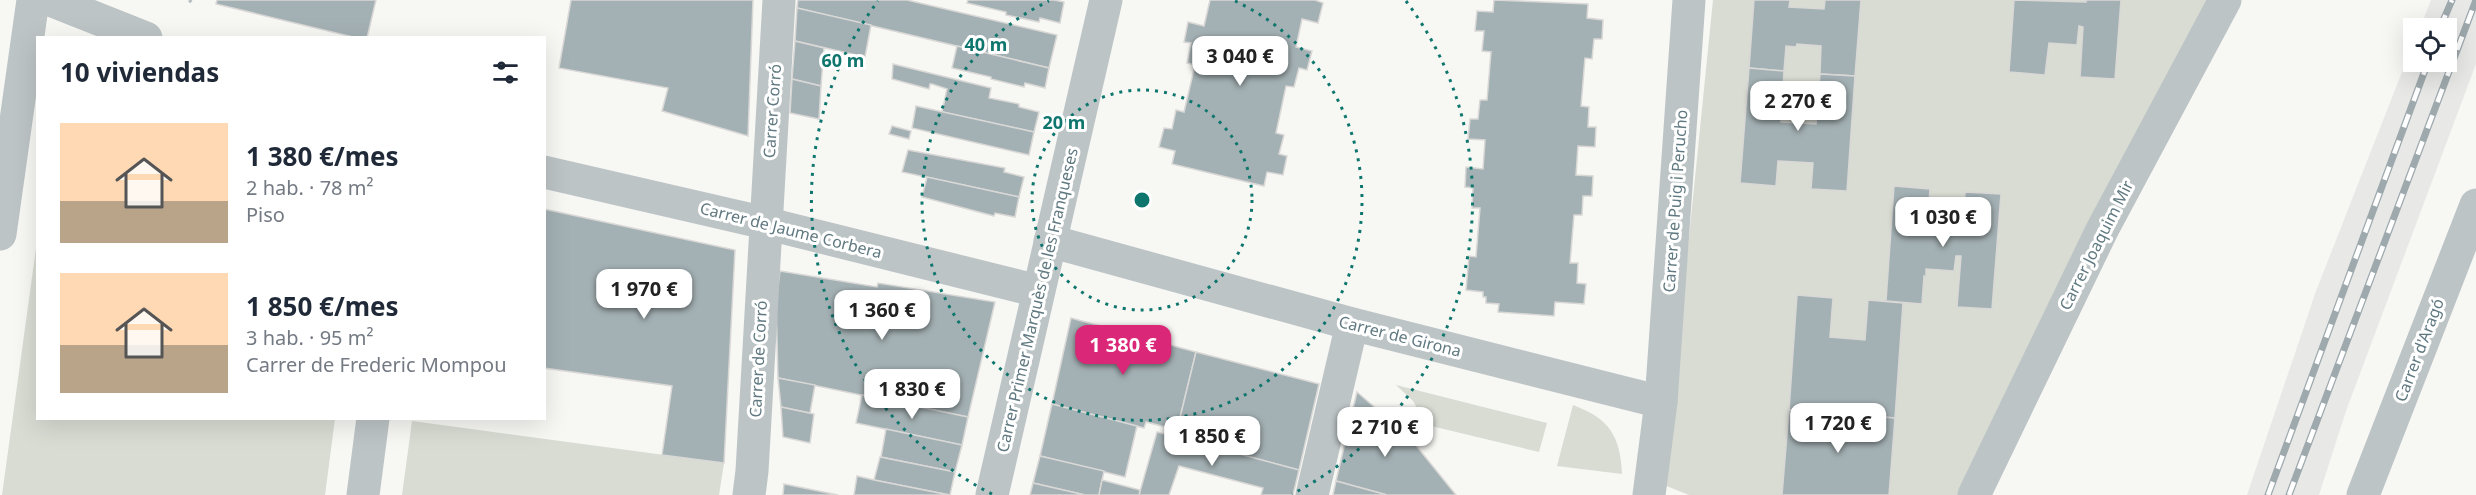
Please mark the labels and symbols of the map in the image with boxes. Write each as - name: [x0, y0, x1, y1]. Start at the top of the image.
- text: 40 m: [965, 32, 1007, 56]
- pin: 3 040 €: [1185, 36, 1295, 87]
- text: 60 m: [822, 48, 864, 72]
- street label: Carrer Corró: [758, 63, 786, 159]
- pin: 2 270 €: [1743, 81, 1853, 132]
- street label: Carrer de Puig i Perucho: [1658, 109, 1692, 293]
- text: 20 m: [1043, 110, 1085, 134]
- street label: Carrer Primer Marquès de les Franqueses: [991, 146, 1083, 454]
- street label: Carrer Joaquim Mir: [2054, 176, 2138, 314]
- centre of rings: [1132, 190, 1152, 210]
- street label: Carrer de Jaume Corbera: [698, 197, 884, 263]
- pin: 1 030 €: [1888, 197, 1998, 248]
- pin: 1 970 €: [589, 269, 699, 320]
- pin: 1 360 €: [827, 290, 937, 341]
- street label: Carrer d'Aragó: [2389, 295, 2449, 405]
- street label: Carrer de Corró: [744, 300, 772, 418]
- street label: Carrer de Girona: [1336, 310, 1464, 362]
- pin: 1 380 €: [1068, 325, 1178, 376]
- pin: 1 830 €: [857, 369, 967, 420]
- pin: 1 720 €: [1783, 403, 1893, 454]
- pin: 2 710 €: [1330, 407, 1440, 458]
- pin: 1 850 €: [1157, 416, 1267, 467]

